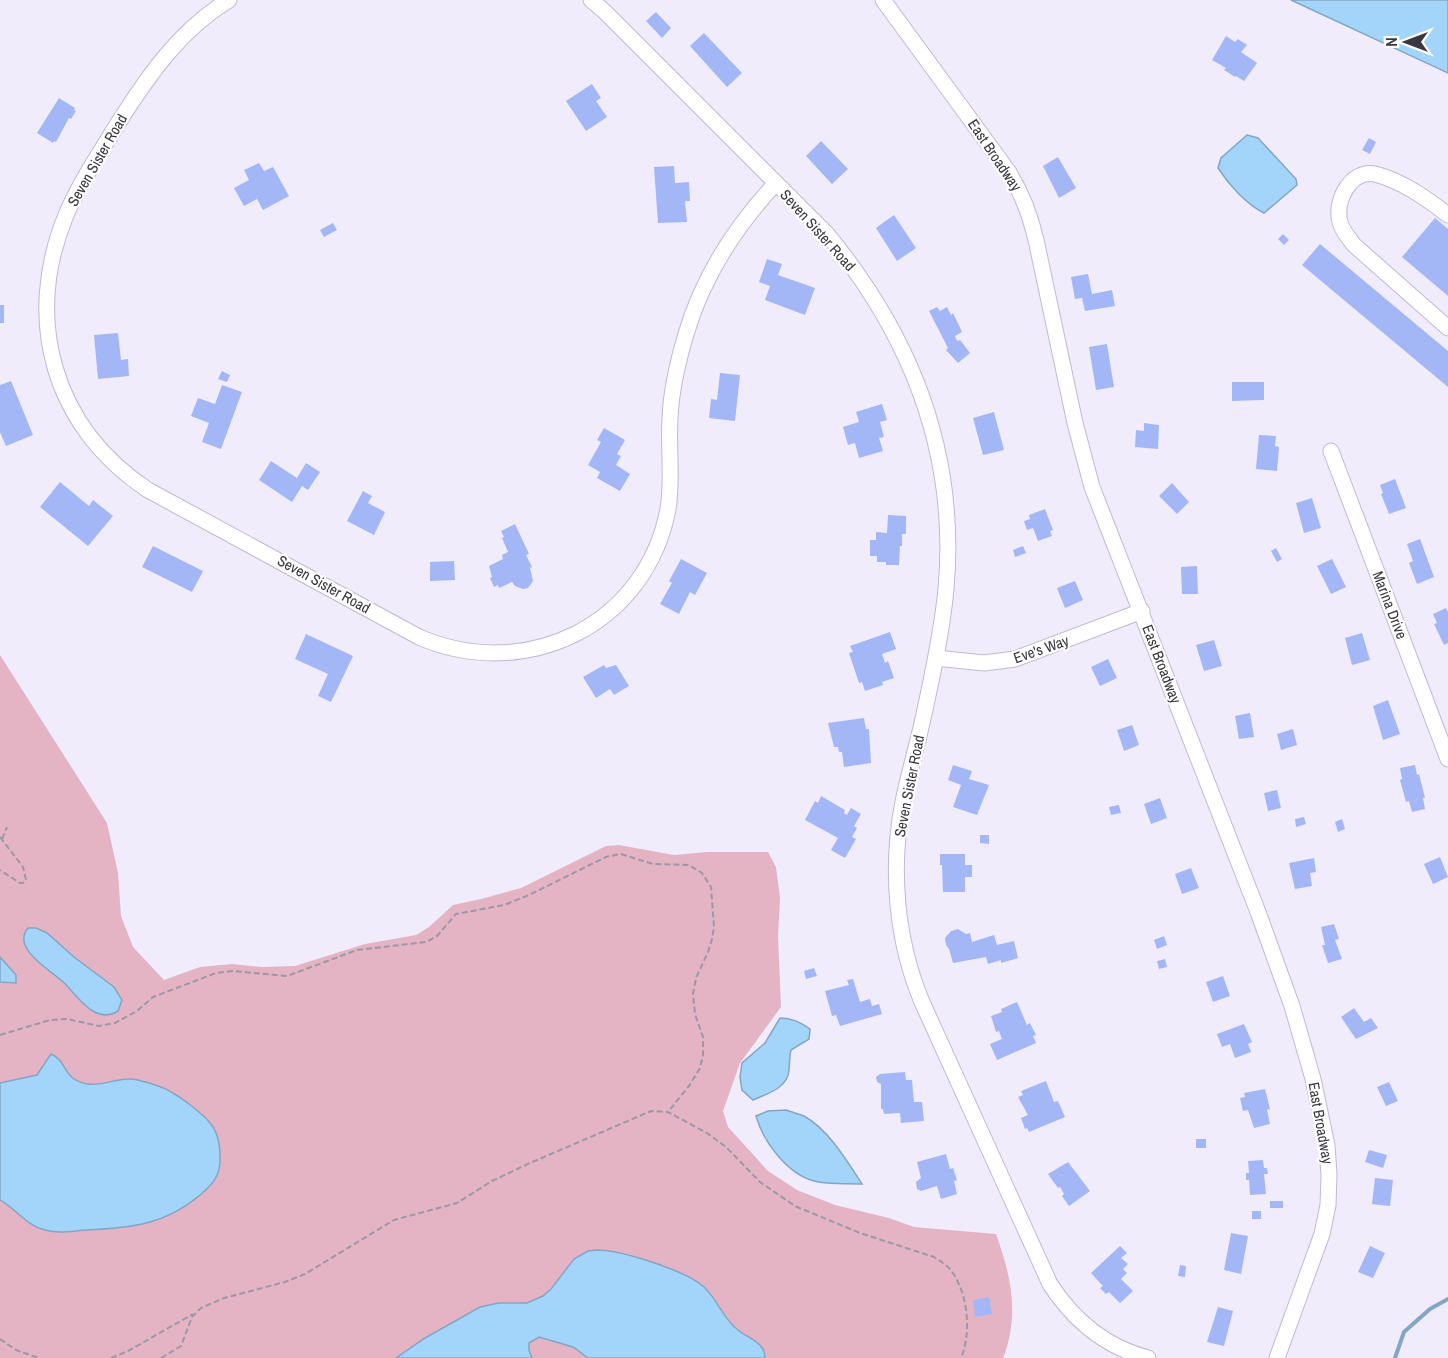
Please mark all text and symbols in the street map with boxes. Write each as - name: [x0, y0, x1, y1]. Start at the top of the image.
- north arrow: [1376, 12, 1436, 72]
- text: N: [1380, 37, 1402, 47]
- street label: Seven Sister Road: [62, 110, 132, 210]
- street label: East Broadway: [963, 115, 1027, 196]
- street label: Seven Sister Road: [776, 185, 860, 275]
- street label: Seven Sister Road: [274, 550, 374, 618]
- street label: Marina Drive: [1367, 568, 1413, 642]
- street label: East Broadway: [1137, 622, 1187, 707]
- street label: Eve's Way: [1011, 629, 1072, 668]
- street label: Seven Sister Road: [889, 733, 929, 839]
- street label: East Broadway: [1303, 1080, 1339, 1166]

